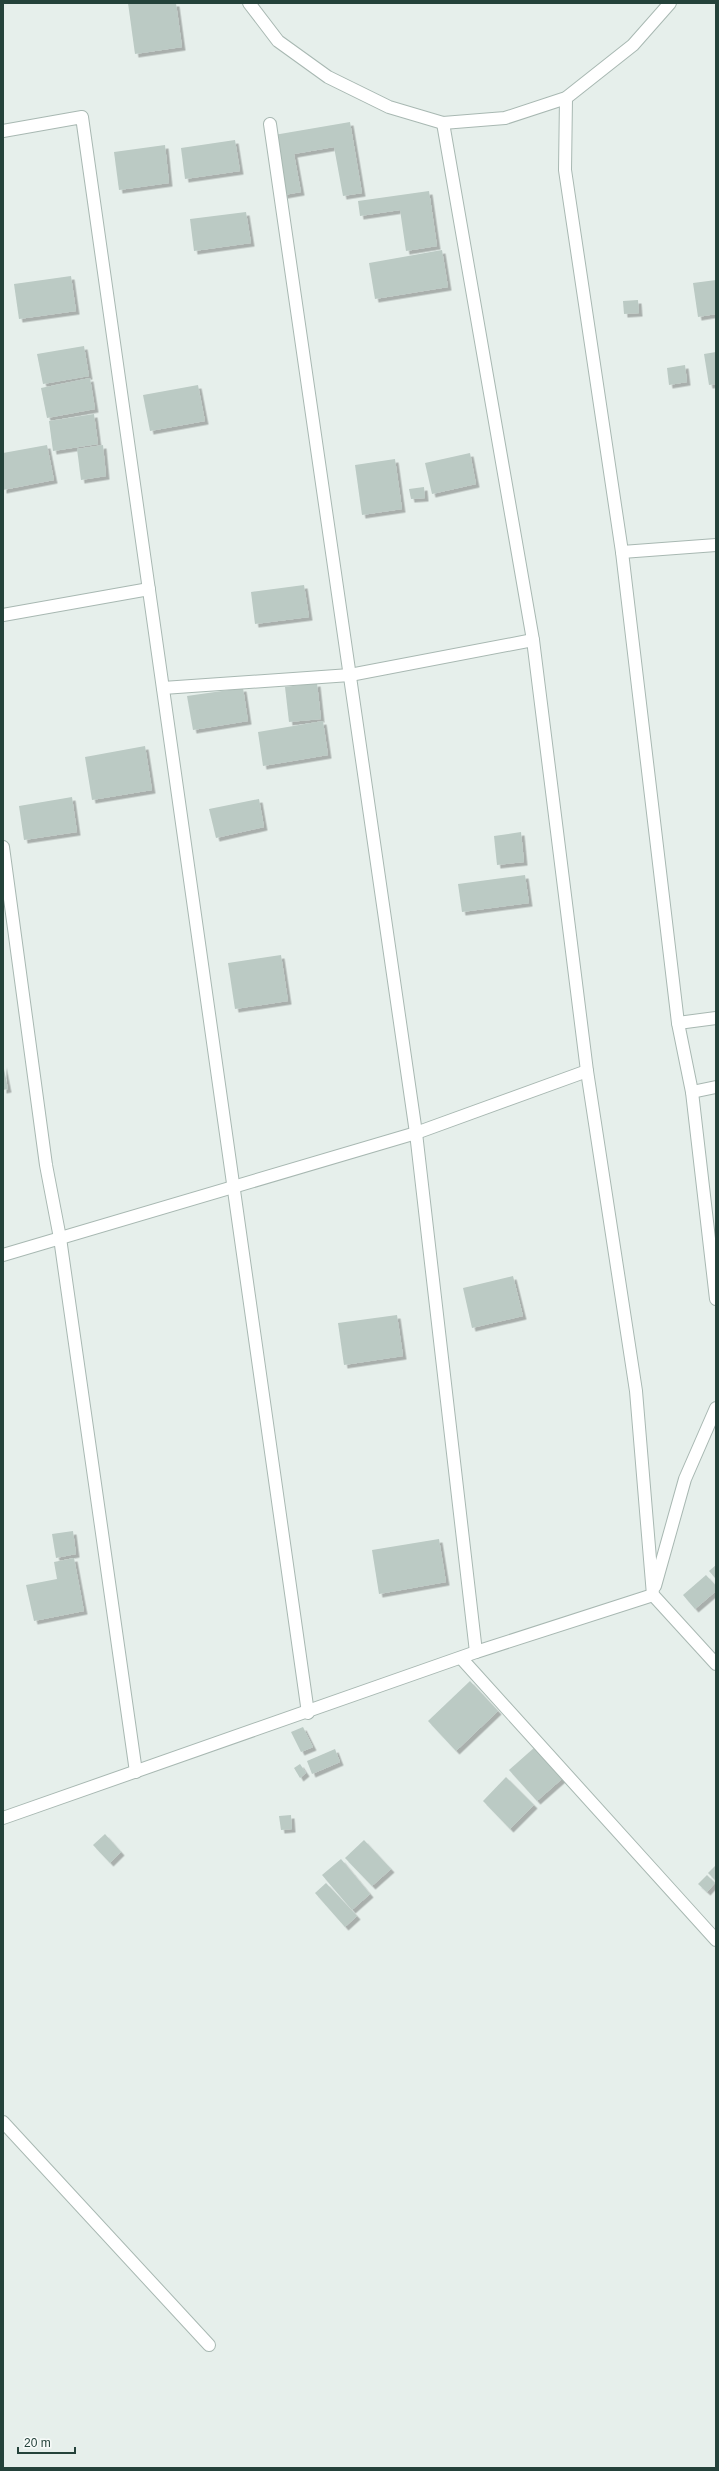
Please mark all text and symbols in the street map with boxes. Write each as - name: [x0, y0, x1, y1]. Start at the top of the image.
- scale bar: [18, 2429, 75, 2455]
- text: 20 m: [24, 2436, 51, 2450]

